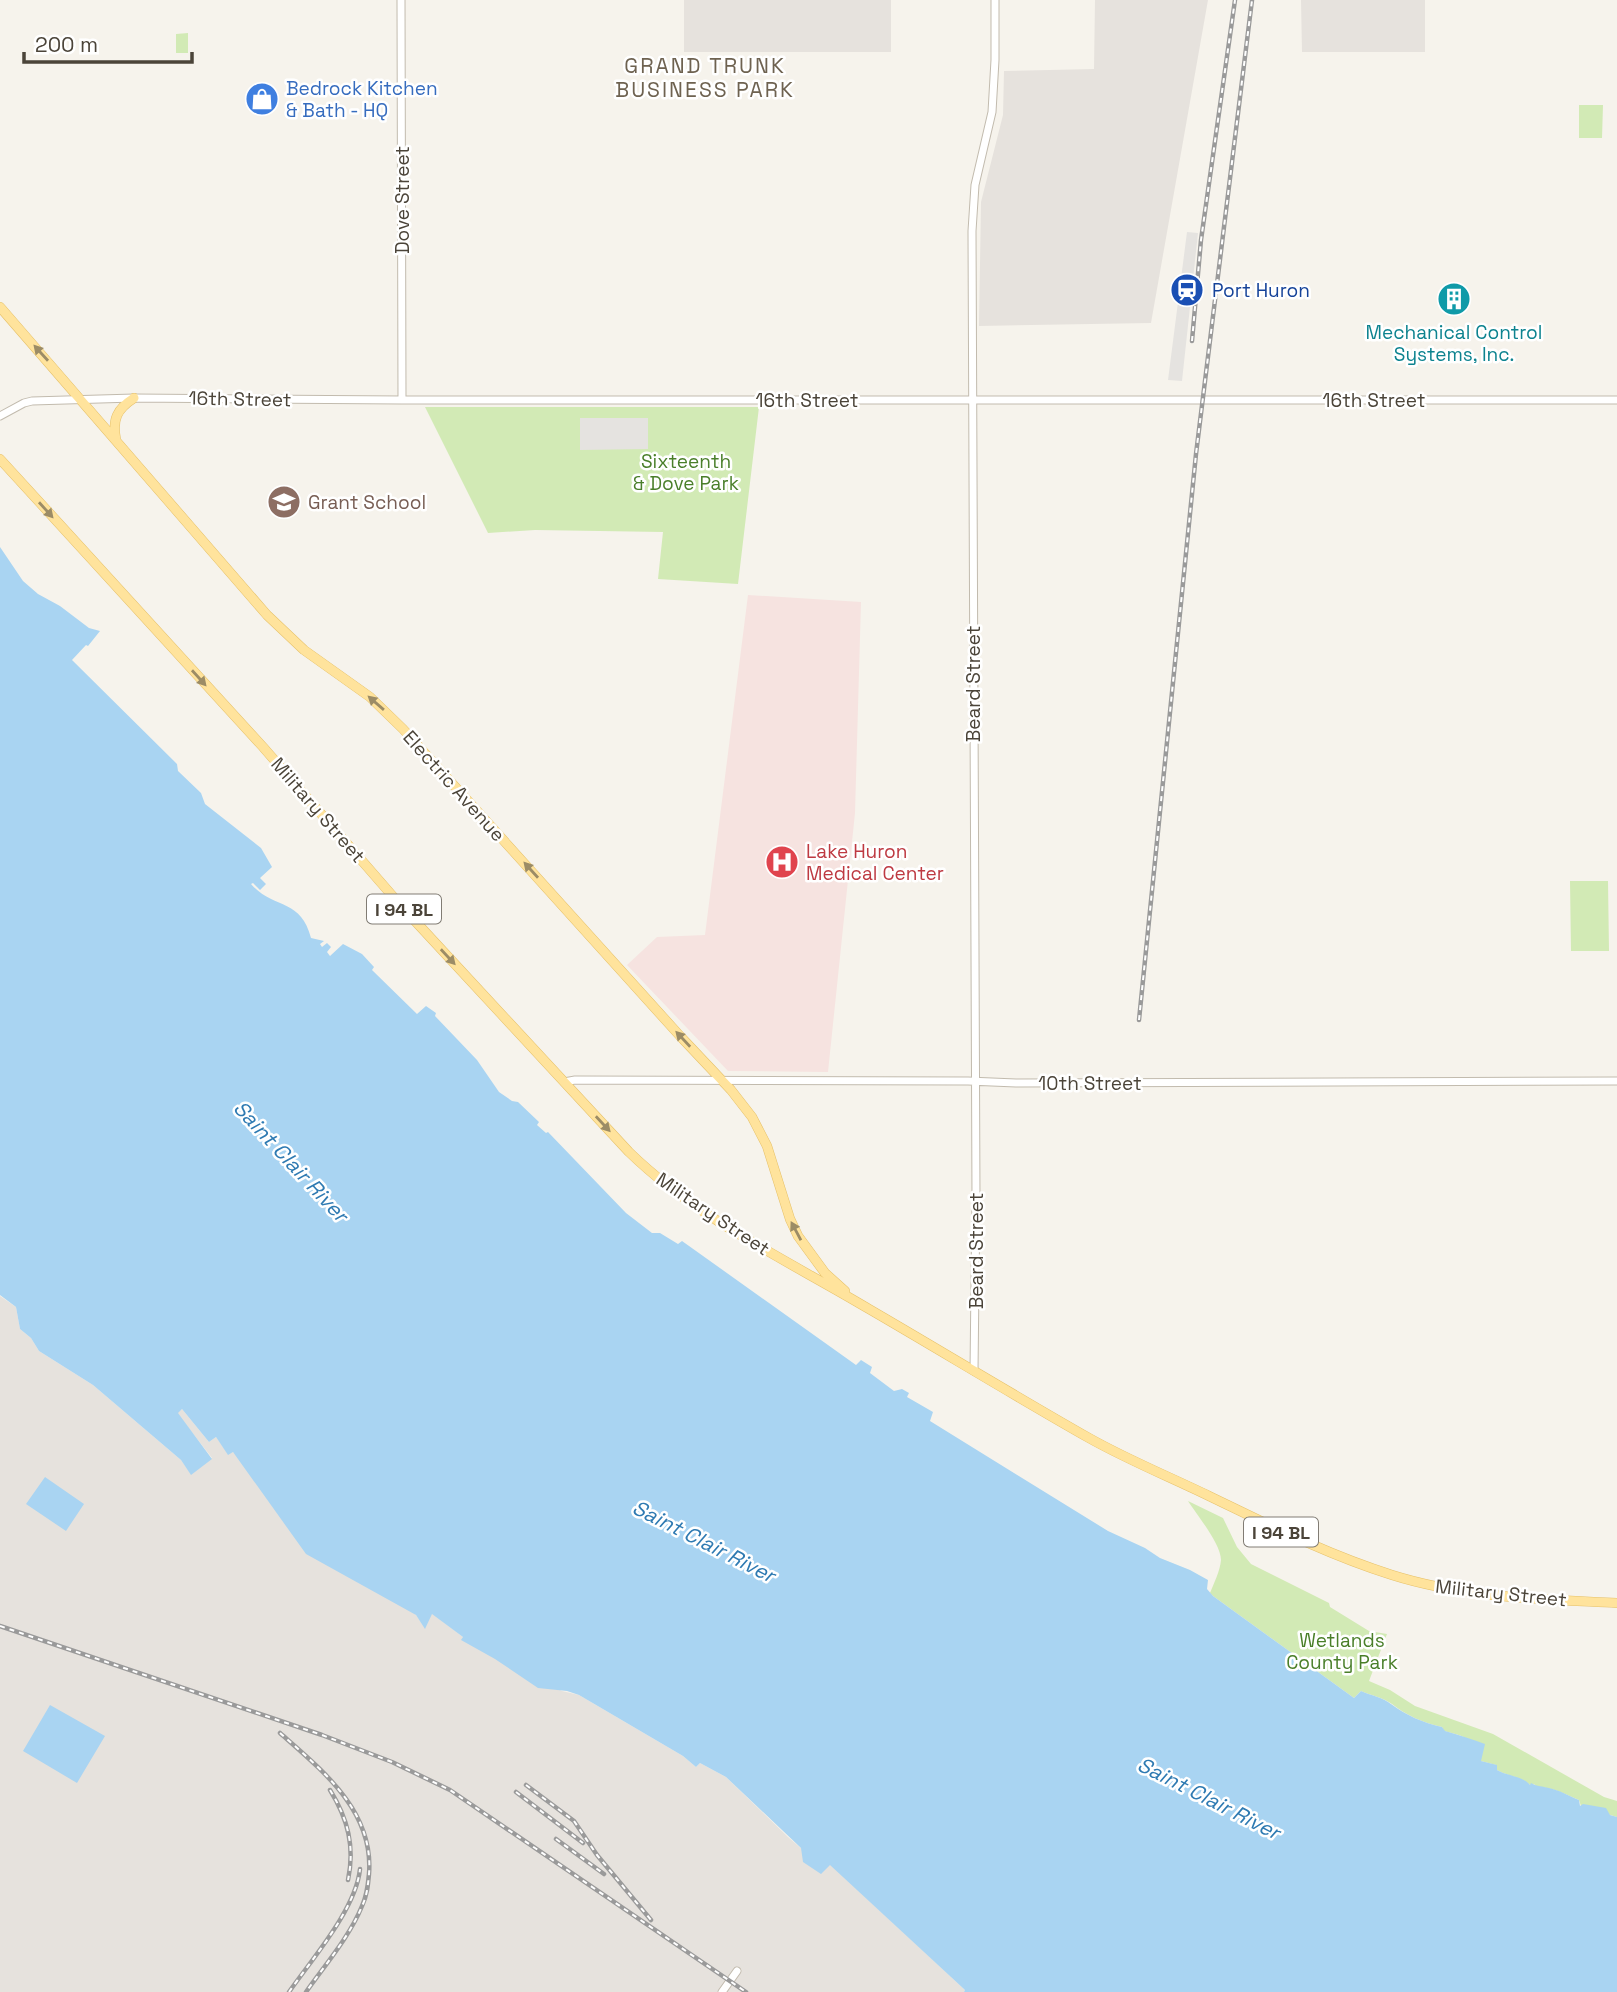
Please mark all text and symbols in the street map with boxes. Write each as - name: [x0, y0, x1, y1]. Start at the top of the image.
- scale bar: [24, 21, 192, 65]
- text: 200 m: [35, 31, 98, 58]
- district label: GRAND TRUNK BUSINESS PARK: [615, 52, 795, 103]
- place label: Bedrock Kitchen & Bath - HQ: [286, 76, 438, 123]
- shop icon: Bedrock Kitchen & Bath - HQ: [243, 80, 281, 118]
- street label: Dove Street: [390, 146, 415, 254]
- station icon: Port Huron: [1168, 271, 1206, 309]
- place label: Port Huron: [1212, 278, 1310, 303]
- building icon: Mechanical Control Systems, Inc.: [1435, 280, 1473, 318]
- place label: Mechanical Control Systems, Inc.: [1365, 320, 1543, 367]
- one-way arrow: [33, 344, 49, 362]
- street label: 16th Street: [188, 386, 292, 412]
- street label: 16th Street: [756, 388, 858, 413]
- street label: 16th Street: [1323, 388, 1425, 413]
- park label: Sixteenth & Dove Park: [633, 449, 739, 496]
- school or university icon: Grant School: [265, 483, 303, 521]
- place label: Grant School: [308, 490, 426, 515]
- one-way arrow: [38, 501, 54, 519]
- street label: Beard Street: [961, 626, 986, 742]
- one-way arrow: [191, 669, 207, 687]
- one-way arrow: [368, 696, 385, 711]
- street label: Electric Avenue: [397, 725, 511, 847]
- street label: Military Street: [265, 752, 371, 868]
- place label: Lake Huron Medical Center: [806, 839, 944, 886]
- hospital icon: Lake Huron Medical Center: [763, 843, 801, 881]
- one-way arrow: [523, 861, 539, 879]
- road number: I 94 BL: [367, 894, 441, 924]
- one-way arrow: [440, 948, 456, 965]
- one-way arrow: [676, 1031, 692, 1048]
- street label: 10th Street: [1038, 1071, 1142, 1096]
- water label: Saint Clair River: [228, 1095, 356, 1229]
- one-way arrow: [595, 1115, 611, 1133]
- street label: Military Street: [651, 1167, 775, 1261]
- street label: Beard Street: [964, 1193, 989, 1309]
- one-way arrow: [791, 1221, 803, 1241]
- water label: Saint Clair River: [628, 1493, 782, 1590]
- road number: I 94 BL: [1244, 1518, 1318, 1546]
- street label: Military Street: [1434, 1574, 1568, 1612]
- park label: Wetlands County Park: [1286, 1628, 1398, 1675]
- water label: Saint Clair River: [1133, 1750, 1287, 1847]

